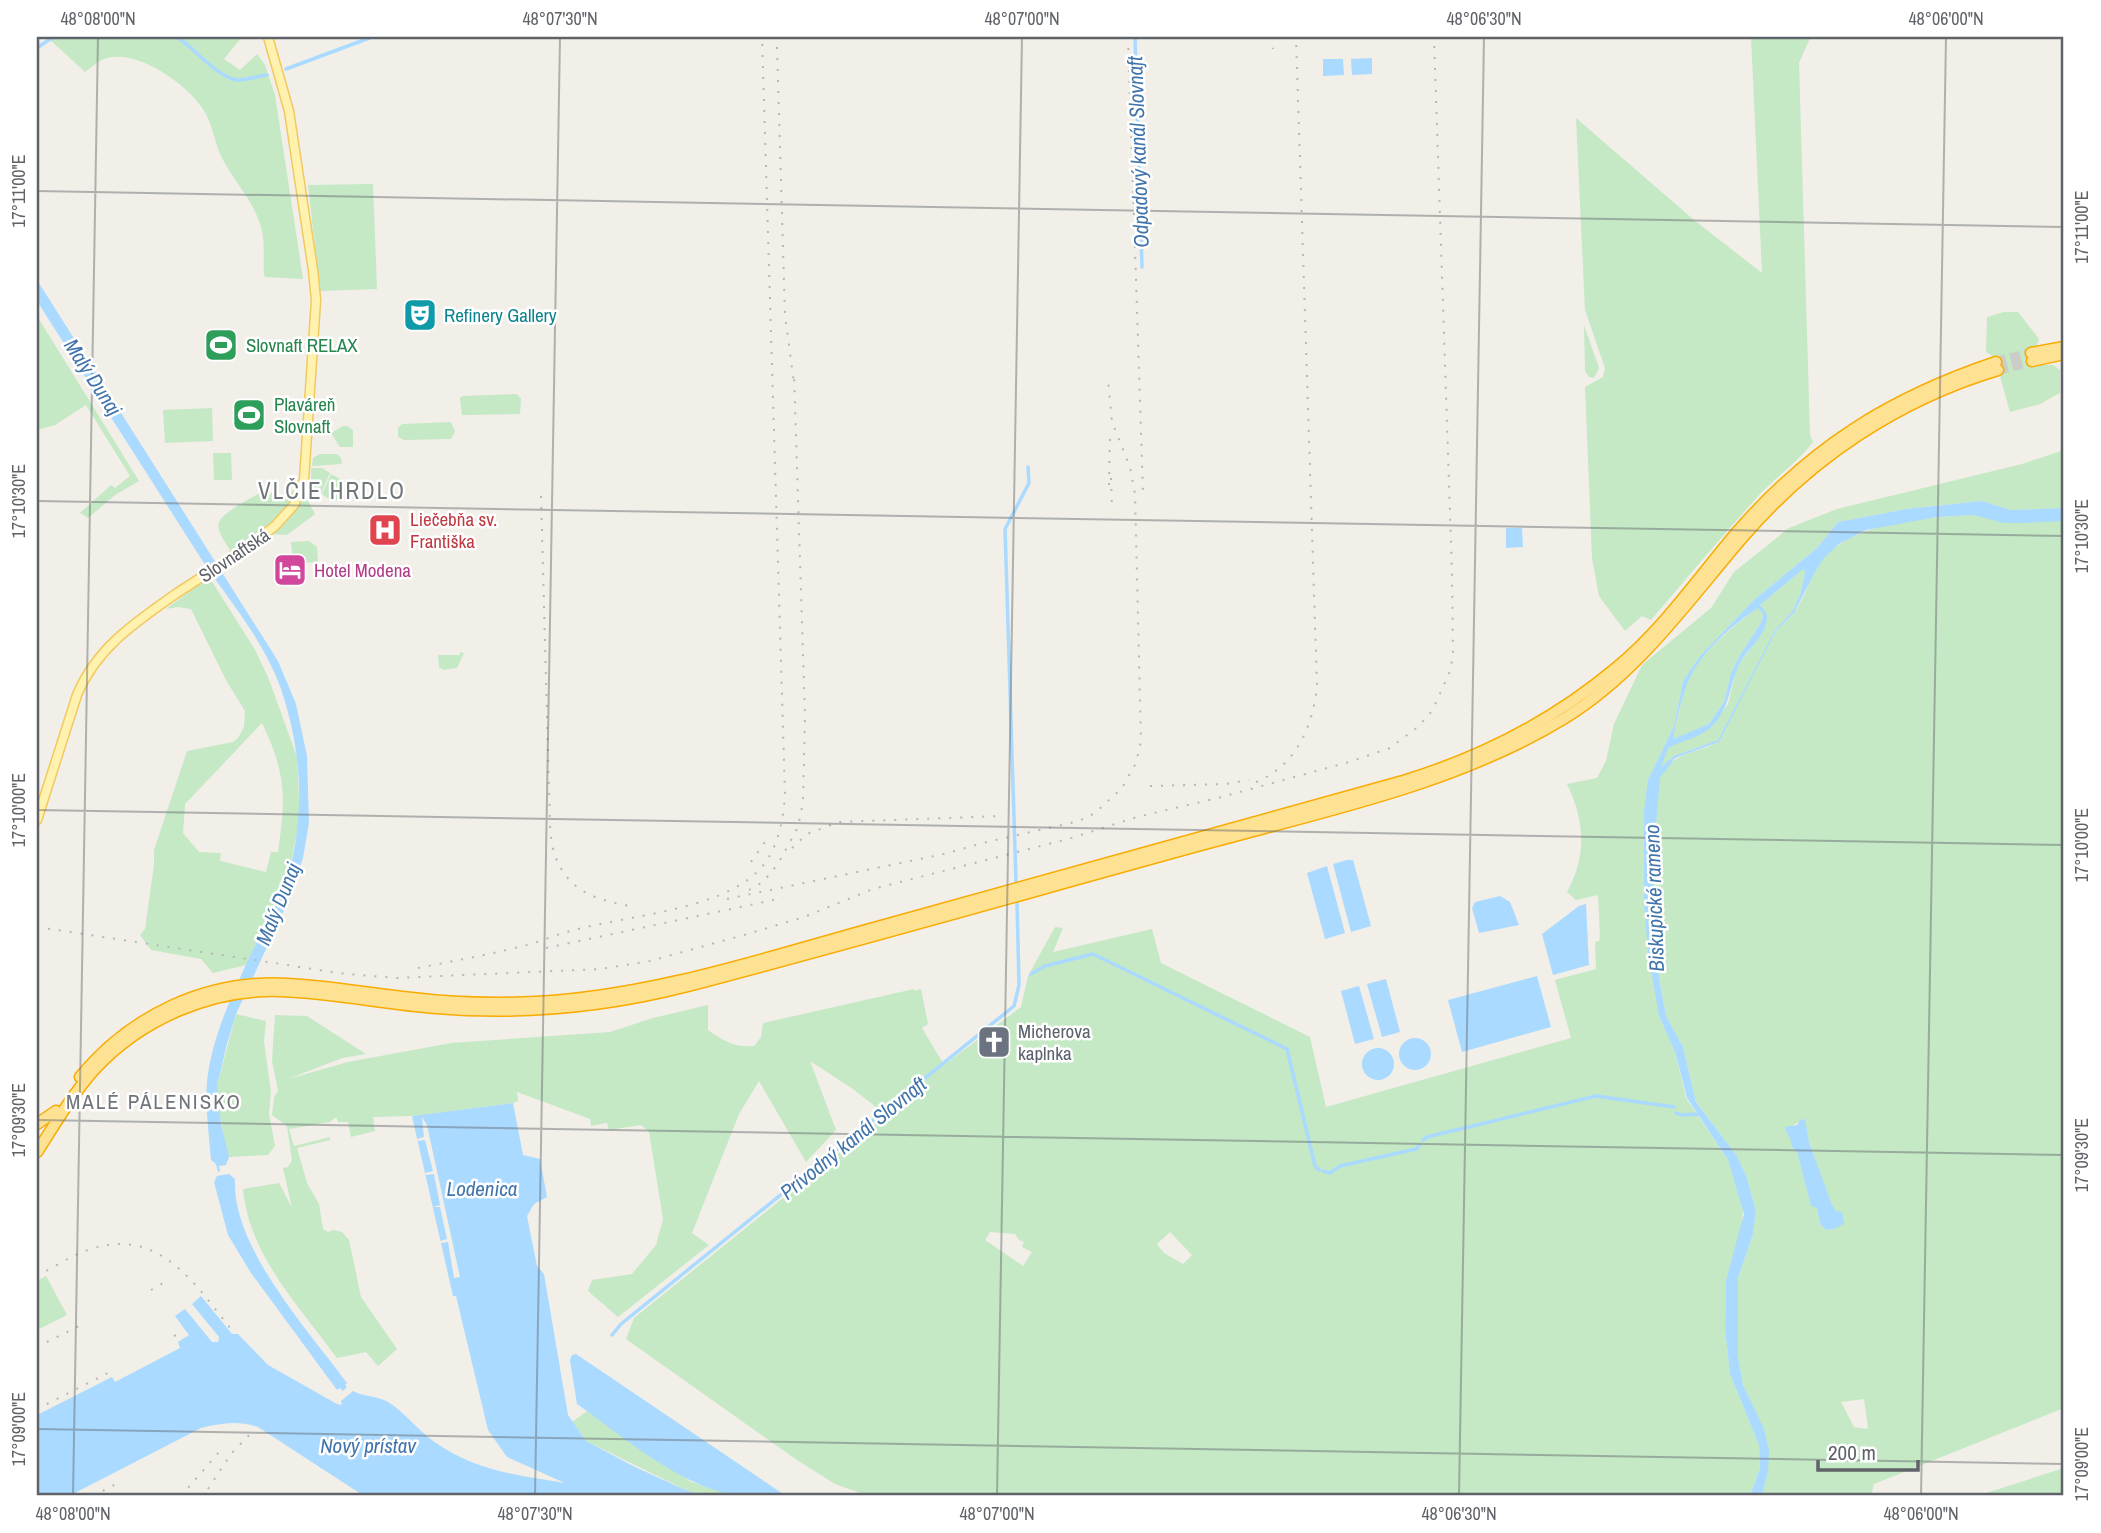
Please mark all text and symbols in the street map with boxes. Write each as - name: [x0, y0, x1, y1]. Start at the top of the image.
- text: 48°08'00"N: [60, 6, 136, 31]
- text: 48°07'30"N: [522, 6, 598, 31]
- text: 48°07'00"N: [984, 6, 1060, 31]
- text: 48°06'30"N: [1446, 6, 1522, 31]
- text: 48°06'00"N: [1908, 6, 1984, 31]
- water label: Odpadový kanál Slovnaft: [1120, 55, 1156, 248]
- text: 17°11'00"E: [6, 154, 31, 228]
- text: 17°11'00"E: [2069, 190, 2094, 264]
- theatre icon: Refinery Gallery: [401, 296, 439, 334]
- place label: Refinery Gallery: [444, 302, 557, 328]
- sports icon: Slovnaft RELAX: [202, 326, 240, 364]
- place label: Slovnaft RELAX: [246, 332, 358, 358]
- water label: Malý Dunaj: [57, 333, 129, 422]
- place label: Plaváreň Slovnaft: [274, 391, 335, 439]
- sports icon: Plaváreň Slovnaft: [230, 396, 268, 434]
- text: 17°10'30"E: [6, 464, 31, 538]
- district label: VLČIE HRDLO: [258, 475, 406, 506]
- text: 17°10'30"E: [2069, 499, 2094, 573]
- place label: Liečebňa sv. Františka: [410, 506, 497, 554]
- hospital icon: Liečebňa sv. Františka: [366, 511, 404, 549]
- street label: Slovnaftská: [193, 522, 275, 588]
- hotel icon: Hotel Modena: [271, 551, 309, 589]
- place label: Hotel Modena: [314, 557, 411, 583]
- text: 17°10'00"E: [6, 773, 31, 847]
- text: 17°10'00"E: [2069, 808, 2094, 882]
- water label: Biskupické rameno: [1637, 824, 1671, 972]
- water label: Malý Dunaj: [248, 858, 308, 949]
- place label: Micherova kaplnka: [1018, 1018, 1091, 1066]
- church icon: Micherova kaplnka: [975, 1023, 1013, 1061]
- water label: Prívodný kanál Slovnaft: [774, 1069, 933, 1206]
- text: 17°09'30"E: [6, 1083, 31, 1157]
- district label: MALÉ PÁLENISKO: [66, 1087, 242, 1116]
- text: 17°09'30"E: [2069, 1118, 2094, 1192]
- water label: Lodenica: [447, 1174, 517, 1203]
- text: 17°09'00"E: [6, 1392, 31, 1466]
- text: 17°09'00"E: [2069, 1427, 2094, 1501]
- scale bar: [1818, 1428, 1917, 1472]
- water label: Nový prístav: [320, 1431, 417, 1460]
- text: 200 m: [1828, 1438, 1876, 1467]
- text: 48°08'00"N: [35, 1501, 111, 1526]
- text: 48°07'30"N: [497, 1501, 573, 1526]
- text: 48°07'00"N: [959, 1501, 1035, 1526]
- text: 48°06'30"N: [1421, 1501, 1497, 1526]
- text: 48°06'00"N: [1883, 1501, 1959, 1526]

